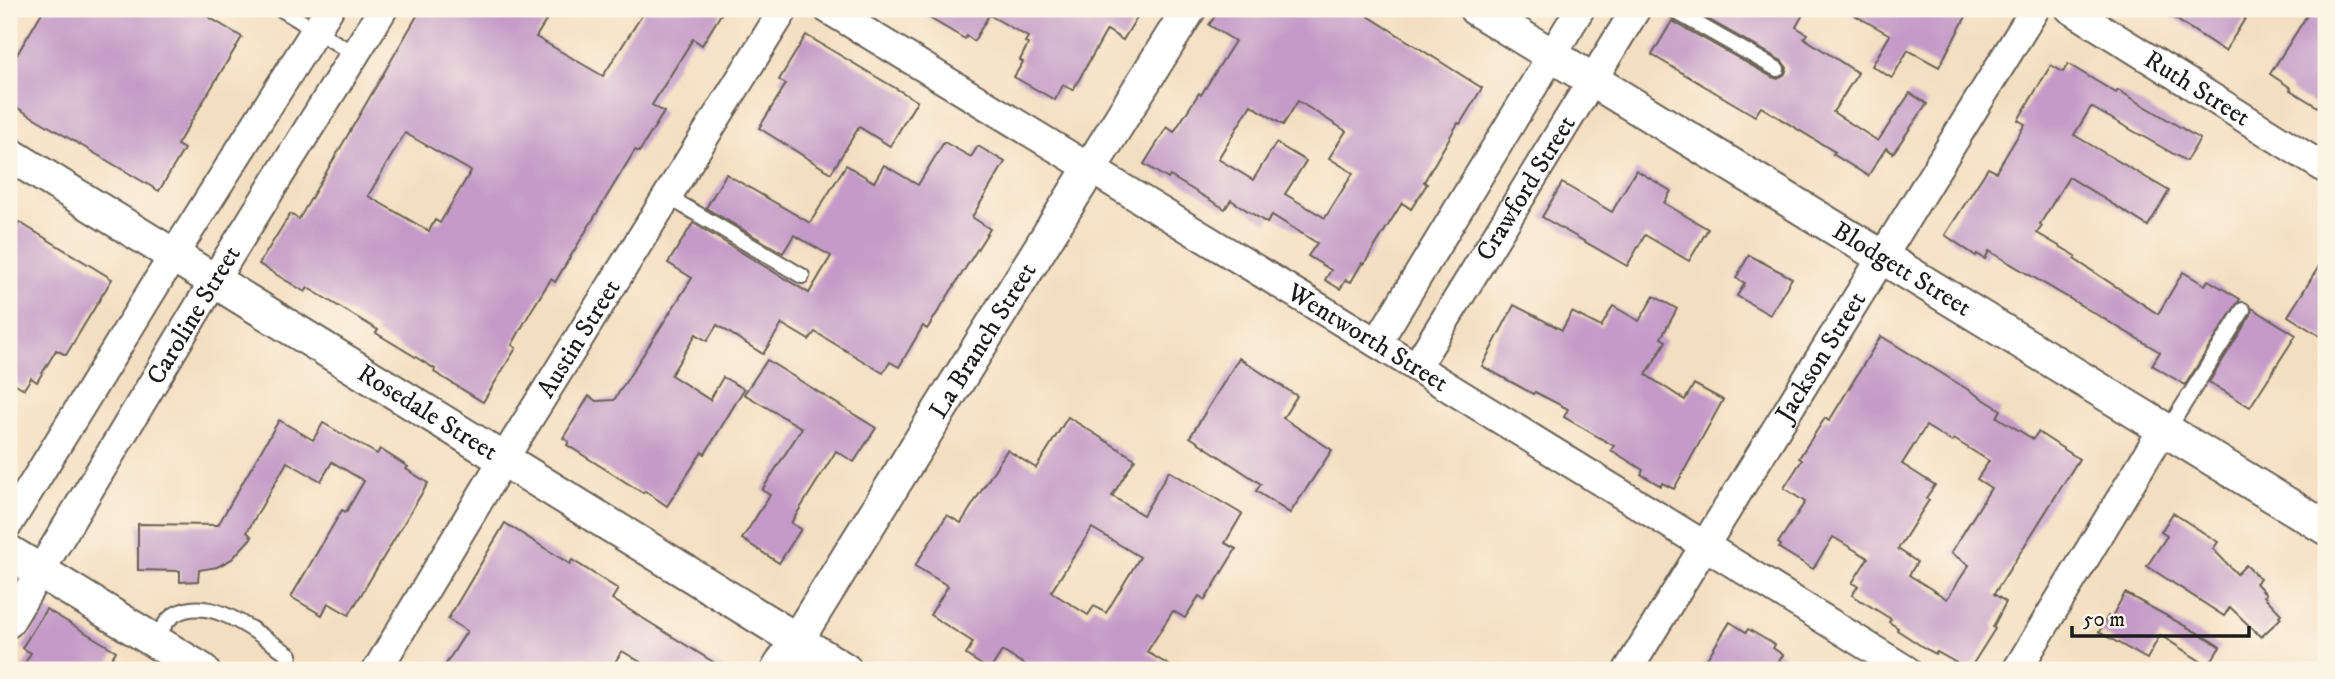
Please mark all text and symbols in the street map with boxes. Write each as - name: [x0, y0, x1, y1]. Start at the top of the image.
- street label: Ruth Street: [2138, 43, 2256, 134]
- street label: Crawford Street: [1469, 109, 1583, 267]
- street label: Blodgett Street: [1826, 214, 1977, 324]
- street label: Caroline Street: [139, 239, 248, 391]
- street label: La Branch Street: [922, 256, 1044, 425]
- street label: Austin Street: [529, 273, 628, 404]
- street label: Wentworth Street: [1280, 275, 1454, 400]
- street label: Jackson Street: [1767, 285, 1874, 430]
- street label: Rosedale Street: [351, 357, 504, 468]
- scale bar: [2072, 595, 2249, 639]
- text: 50 m: [2083, 607, 2125, 633]

